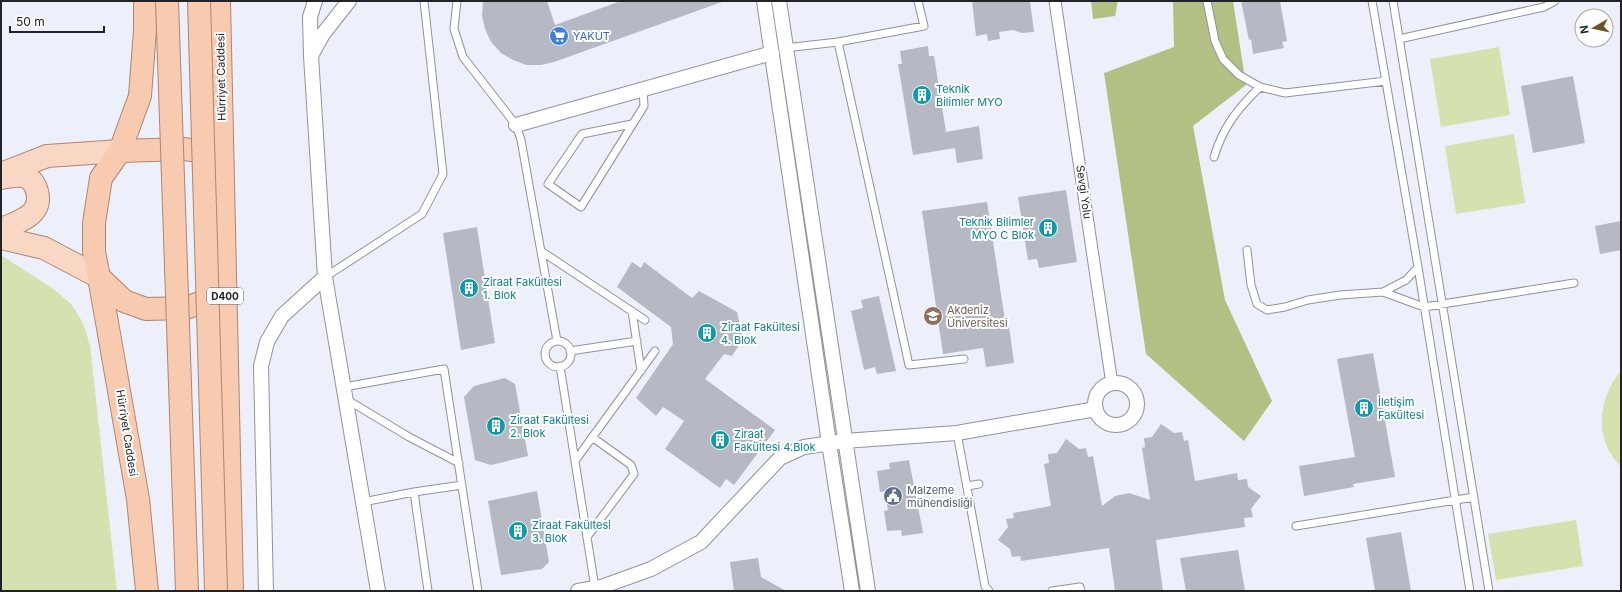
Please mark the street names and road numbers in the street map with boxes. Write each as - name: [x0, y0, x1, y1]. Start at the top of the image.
- street label: Hürriyet Caddesi: [213, 33, 229, 121]
- street label: Sevgi Yolu: [1073, 164, 1095, 220]
- road number: D400: [207, 288, 243, 304]
- street label: Hürriyet Caddesi: [113, 389, 141, 477]

